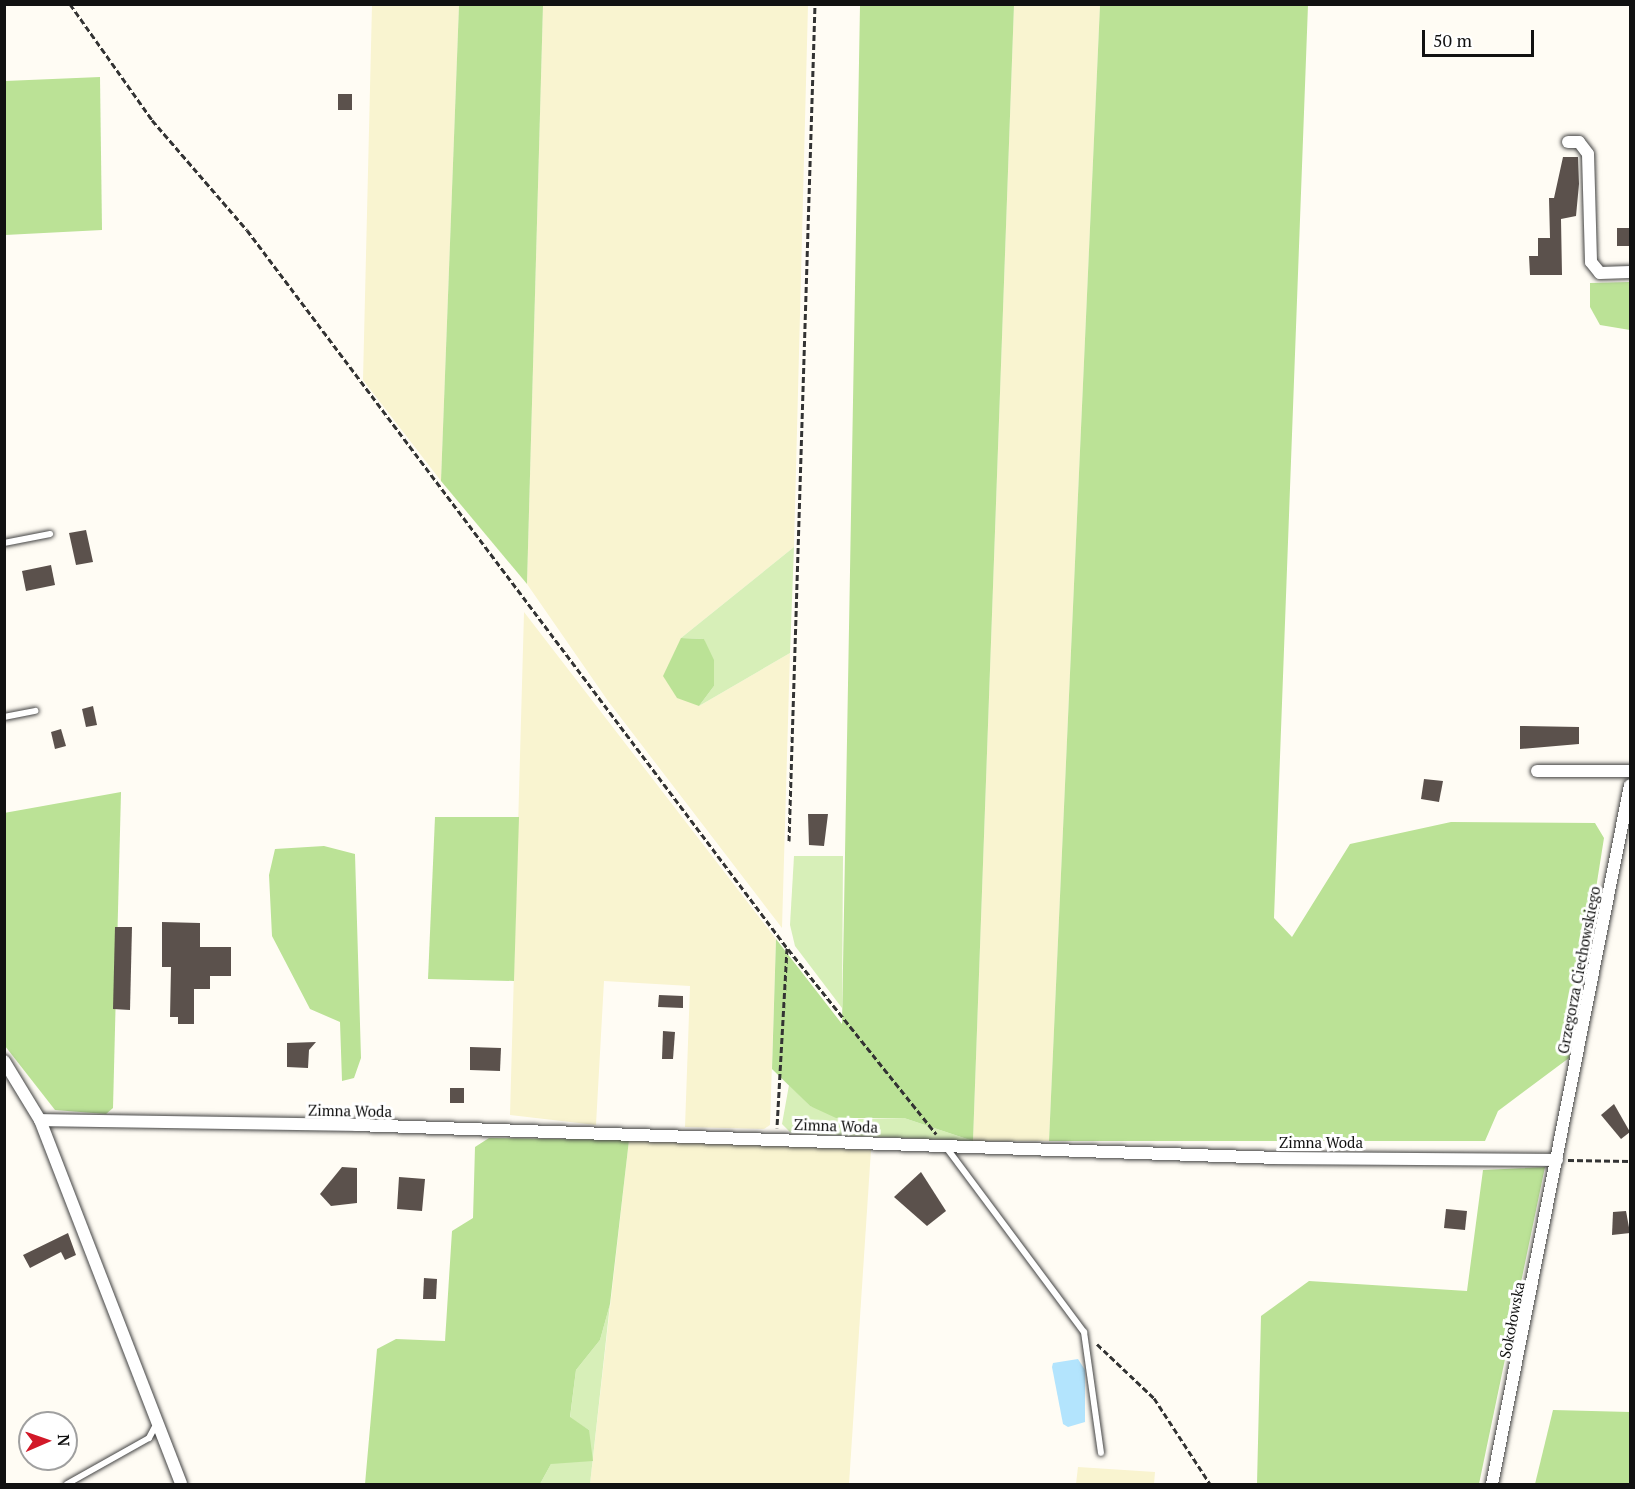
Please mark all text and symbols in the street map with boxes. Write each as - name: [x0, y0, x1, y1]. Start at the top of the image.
- scale bar: [1425, 18, 1538, 56]
- text: 50 m: [1433, 28, 1472, 52]
- street label: Grzegorza Ciechowskiego: [1554, 885, 1604, 1055]
- street label: Zimna Woda: [308, 1101, 392, 1121]
- street label: Zimna Woda: [794, 1116, 878, 1136]
- street label: Zimna Woda: [1279, 1134, 1363, 1152]
- street label: Sokołowska: [1496, 1280, 1528, 1360]
- north arrow: [18, 1411, 78, 1471]
- text: N: [53, 1434, 75, 1447]

